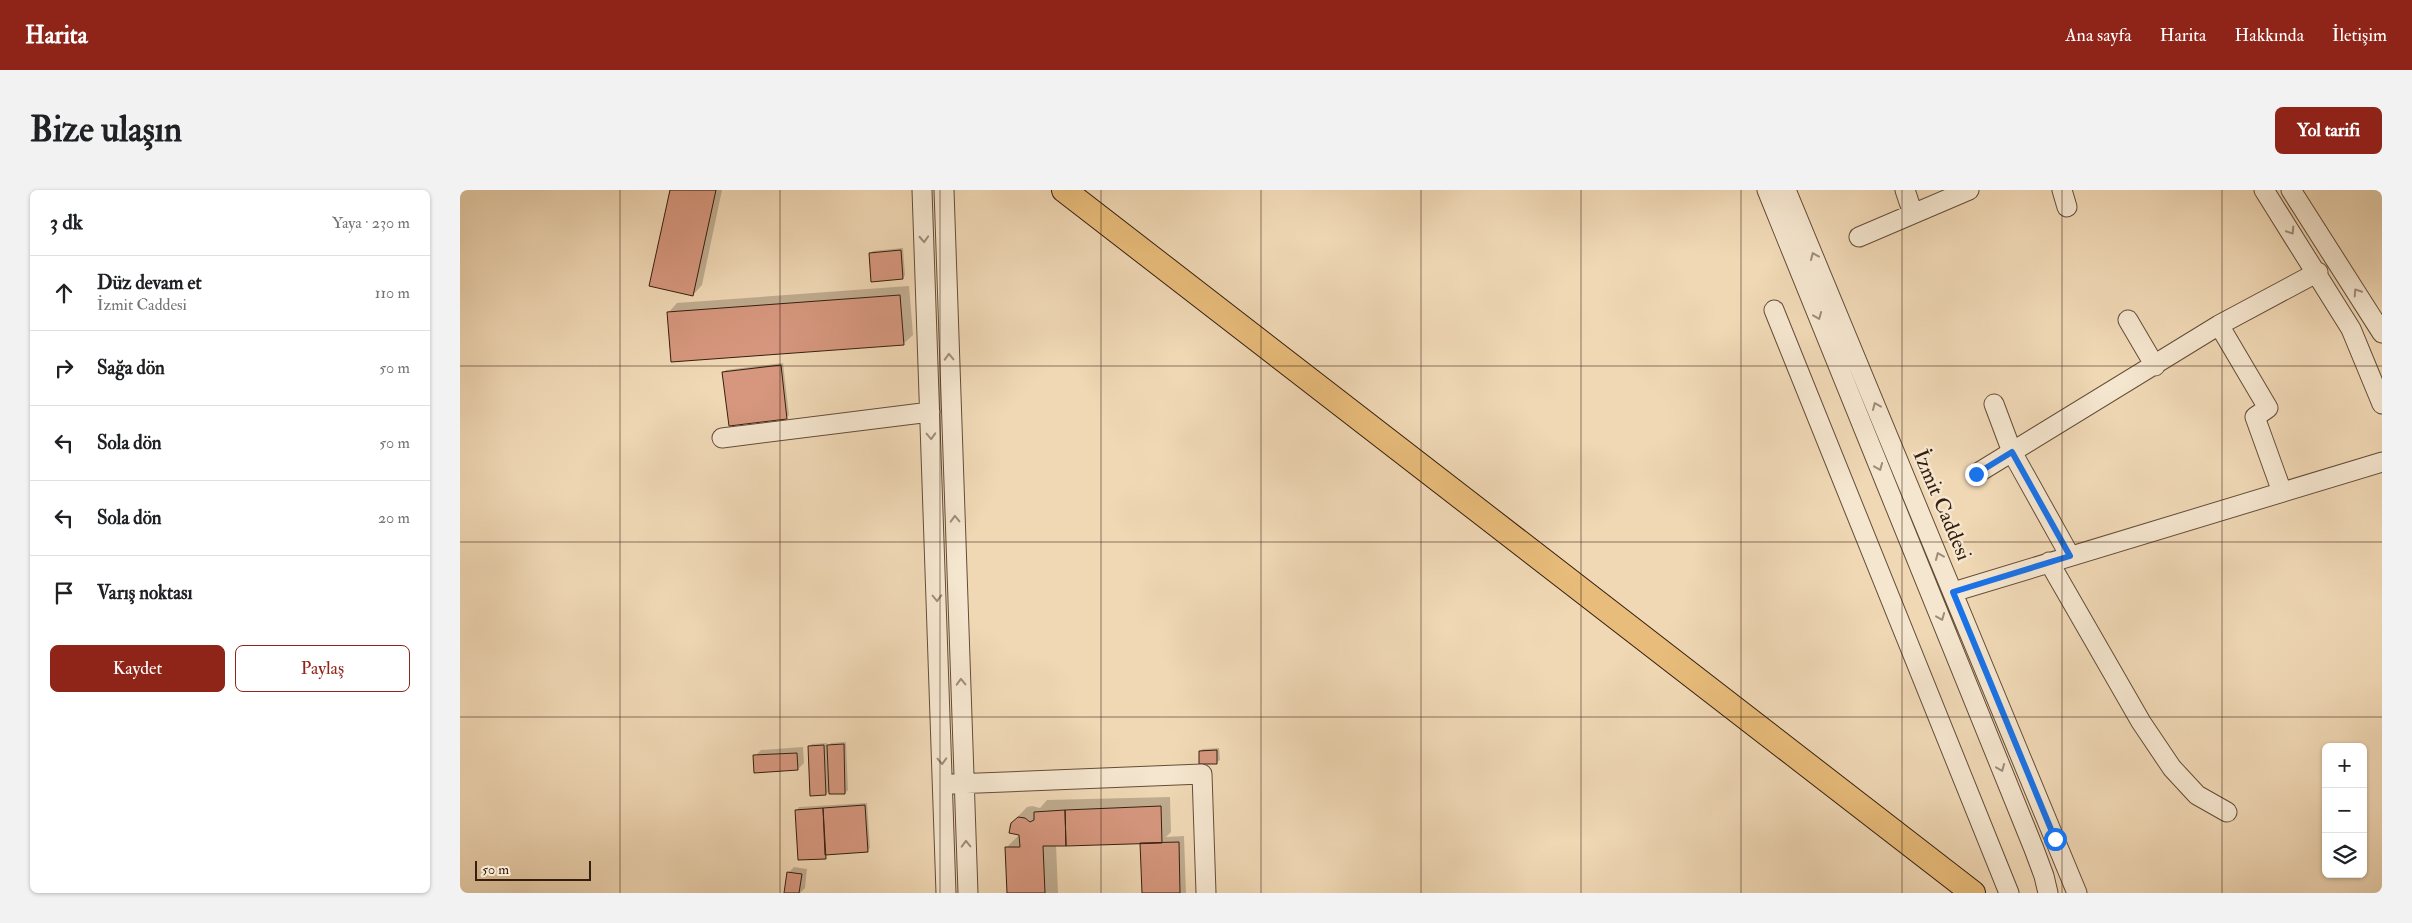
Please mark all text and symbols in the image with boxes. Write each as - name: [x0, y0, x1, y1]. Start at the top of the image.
- text: Harita: [25, 20, 88, 51]
- text: Ana sayfa: [2065, 24, 2132, 47]
- text: Harita: [2160, 24, 2207, 47]
- text: Hakkında: [2235, 24, 2304, 47]
- text: İletişim: [2332, 24, 2387, 47]
- button: Yol tarifi: [2275, 107, 2382, 154]
- text: Bize ulaşın: [30, 108, 182, 152]
- text: 3 dk: [50, 209, 83, 236]
- text: Yaya · 230 m: [332, 213, 410, 233]
- one-way arrow: [2284, 226, 2294, 235]
- one-way arrow: [919, 235, 930, 243]
- one-way arrow: [1810, 252, 1820, 261]
- text: Düz devam et: [97, 271, 202, 295]
- icon: ahead: [50, 279, 78, 307]
- text: 110 m: [375, 283, 410, 303]
- one-way arrow: [2354, 288, 2363, 297]
- text: İzmit Caddesi: [97, 295, 187, 315]
- one-way arrow: [1812, 311, 1822, 320]
- one-way arrow: [944, 353, 954, 360]
- icon: right: [50, 354, 78, 382]
- text: Sağa dön: [97, 356, 165, 380]
- text: 50 m: [379, 358, 410, 378]
- one-way arrow: [1872, 403, 1882, 411]
- icon: left: [50, 429, 78, 457]
- text: Sola dön: [97, 431, 162, 455]
- one-way arrow: [926, 432, 936, 440]
- text: 50 m: [379, 433, 410, 453]
- street label: İzmit Caddesi: [1907, 445, 1978, 565]
- one-way arrow: [1873, 462, 1884, 471]
- route end: [1965, 463, 1988, 486]
- icon: left: [50, 504, 78, 532]
- text: Sola dön: [97, 506, 162, 530]
- text: 20 m: [378, 508, 410, 528]
- one-way arrow: [950, 515, 960, 523]
- one-way arrow: [1934, 553, 1944, 561]
- icon: arrive: [50, 579, 78, 607]
- text: Varış noktası: [97, 581, 193, 605]
- one-way arrow: [931, 595, 942, 603]
- one-way arrow: [1934, 612, 1945, 621]
- button: Kaydet: [50, 645, 225, 692]
- button: Paylaş: [235, 645, 410, 692]
- one-way arrow: [956, 678, 966, 686]
- map controls: [2322, 743, 2367, 878]
- button: +: [2322, 743, 2367, 788]
- one-way arrow: [937, 757, 948, 765]
- one-way arrow: [1995, 763, 2005, 772]
- button: −: [2322, 788, 2367, 833]
- route start: [2044, 828, 2067, 851]
- button: layers: [2322, 833, 2367, 878]
- one-way arrow: [961, 840, 972, 848]
- scale bar: [475, 858, 591, 881]
- text: 50 m: [482, 861, 509, 878]

